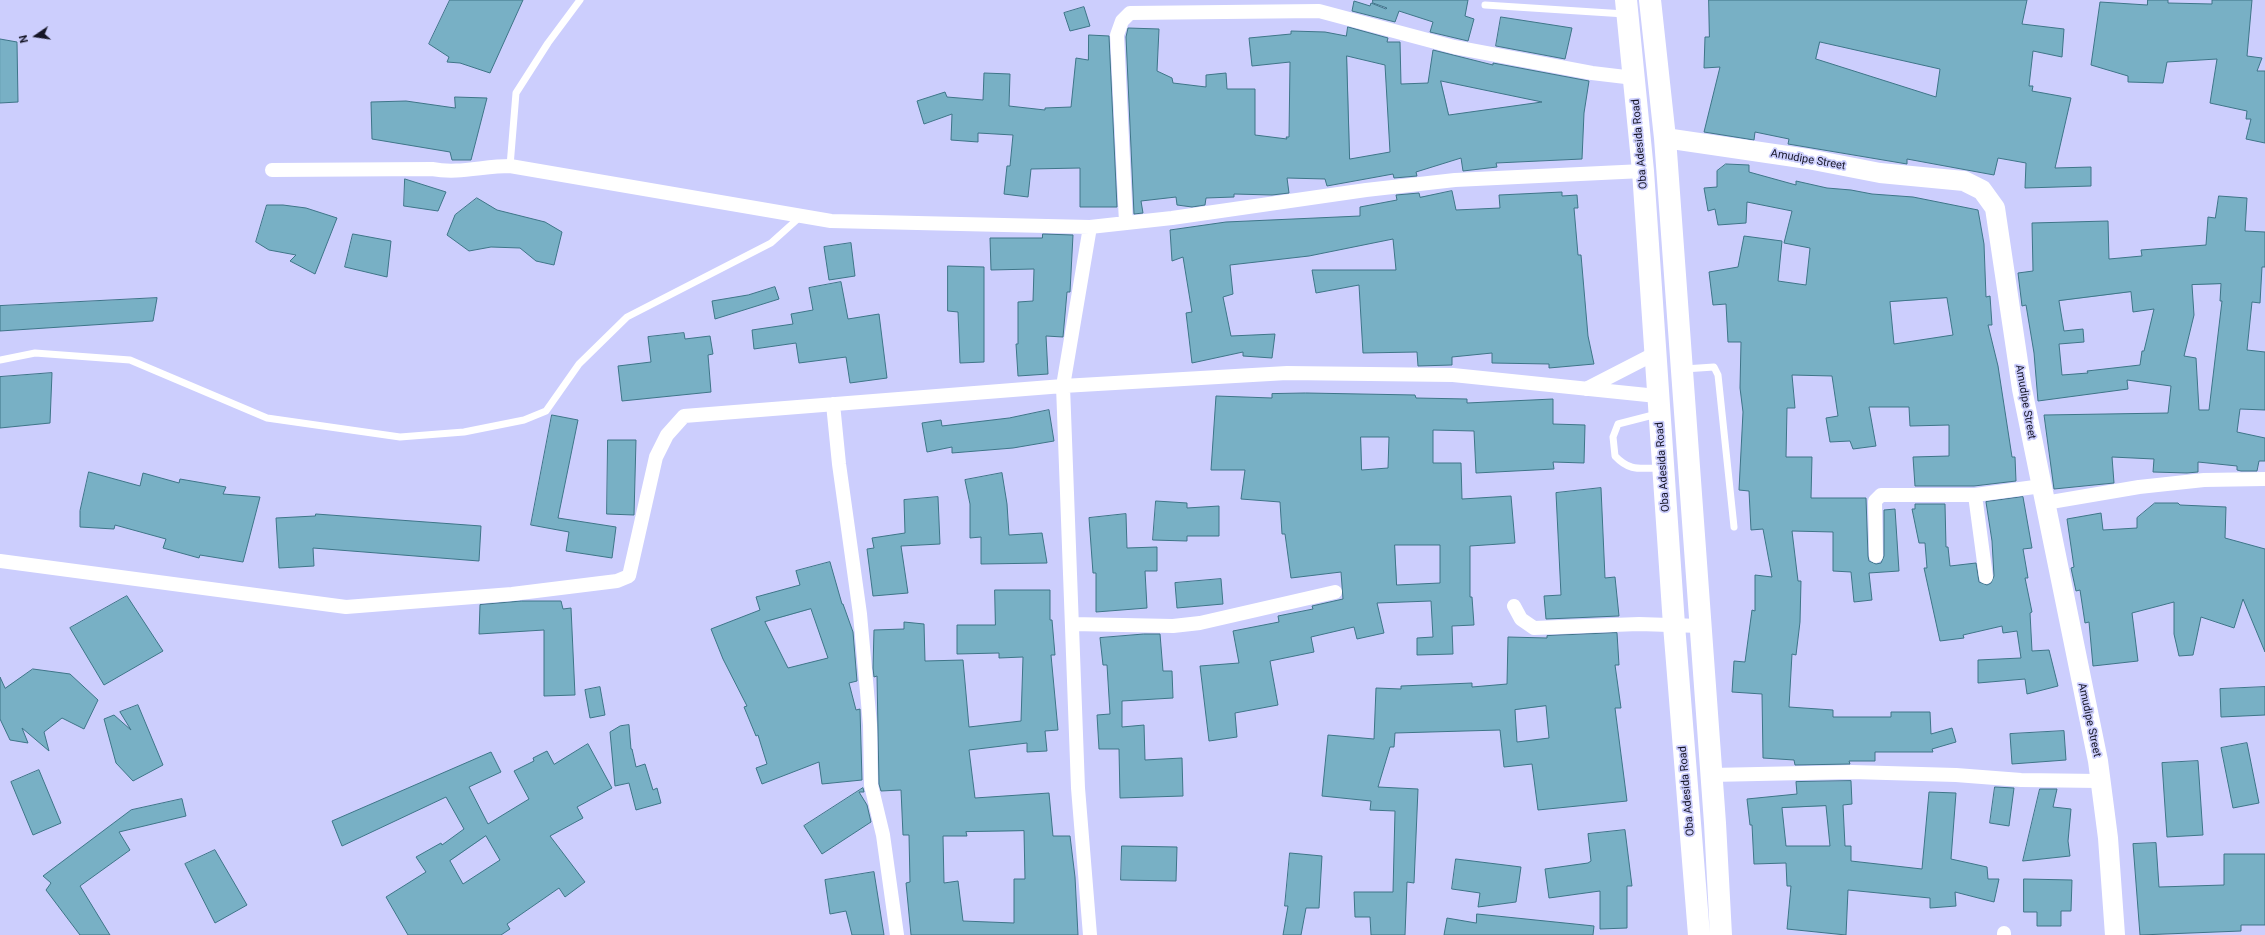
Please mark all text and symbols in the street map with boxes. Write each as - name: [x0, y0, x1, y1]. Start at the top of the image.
- north arrow: [16, 16, 56, 56]
- text: N: [17, 34, 31, 44]
- street label: Oba Adesida Road: [1629, 99, 1651, 189]
- street label: Amudipe Street: [1770, 147, 1846, 173]
- street label: Amudipe Street: [2012, 364, 2038, 440]
- street label: Oba Adesida Road: [1653, 422, 1673, 512]
- street label: Amudipe Street: [2075, 682, 2103, 758]
- street label: Oba Adesida Road: [1676, 746, 1698, 836]

